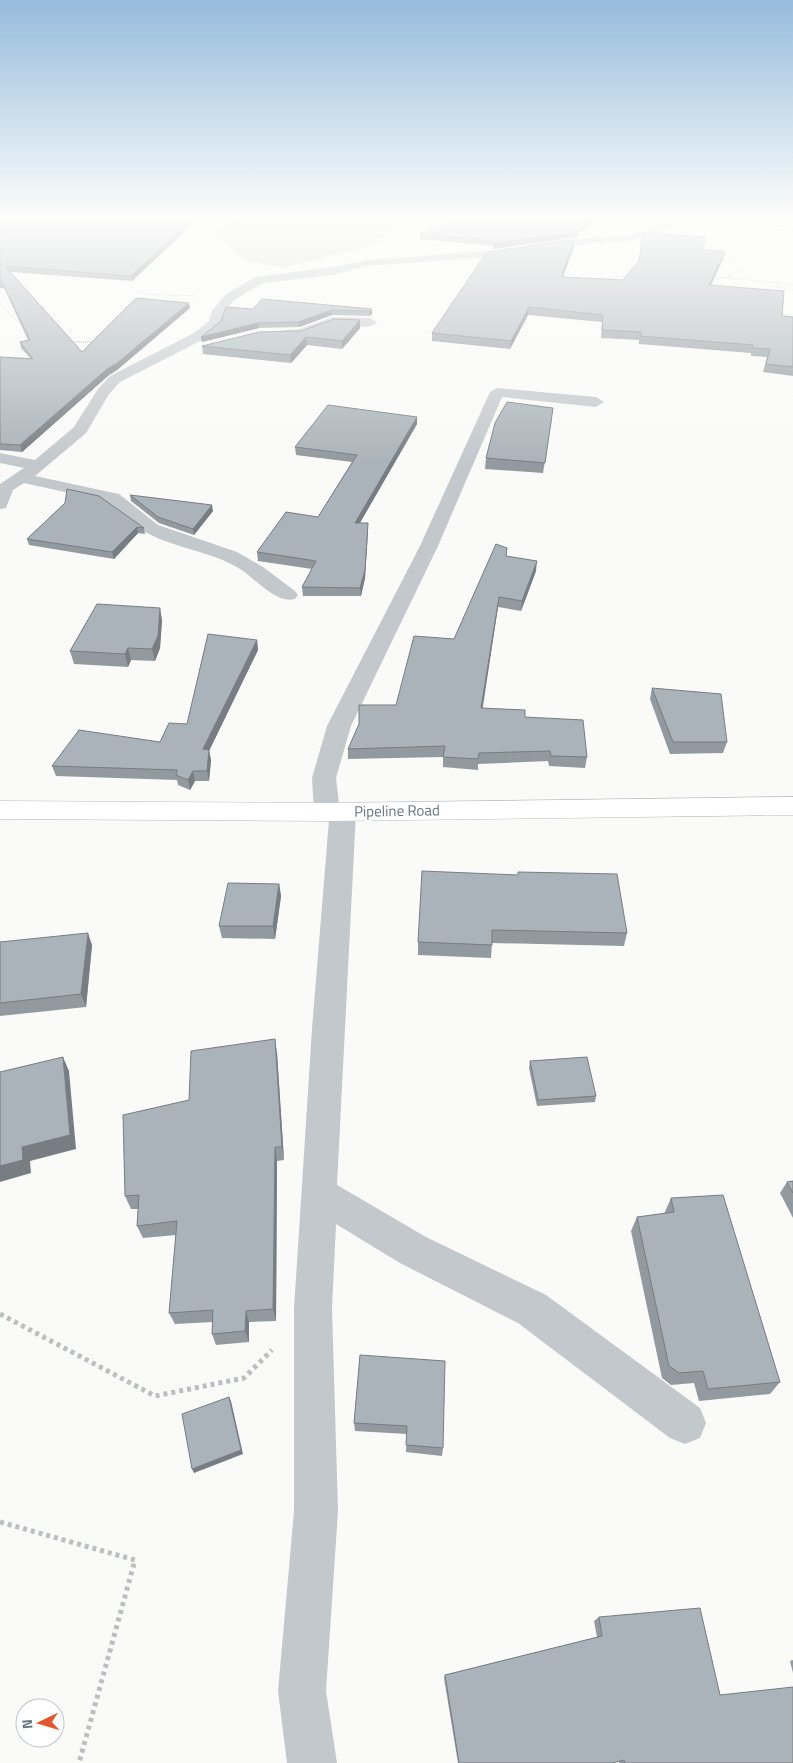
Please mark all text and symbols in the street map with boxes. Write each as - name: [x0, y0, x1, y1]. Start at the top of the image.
- street label: Pipeline Road: [354, 798, 440, 823]
- north arrow: [15, 1698, 65, 1748]
- text: N: [16, 1718, 37, 1730]

